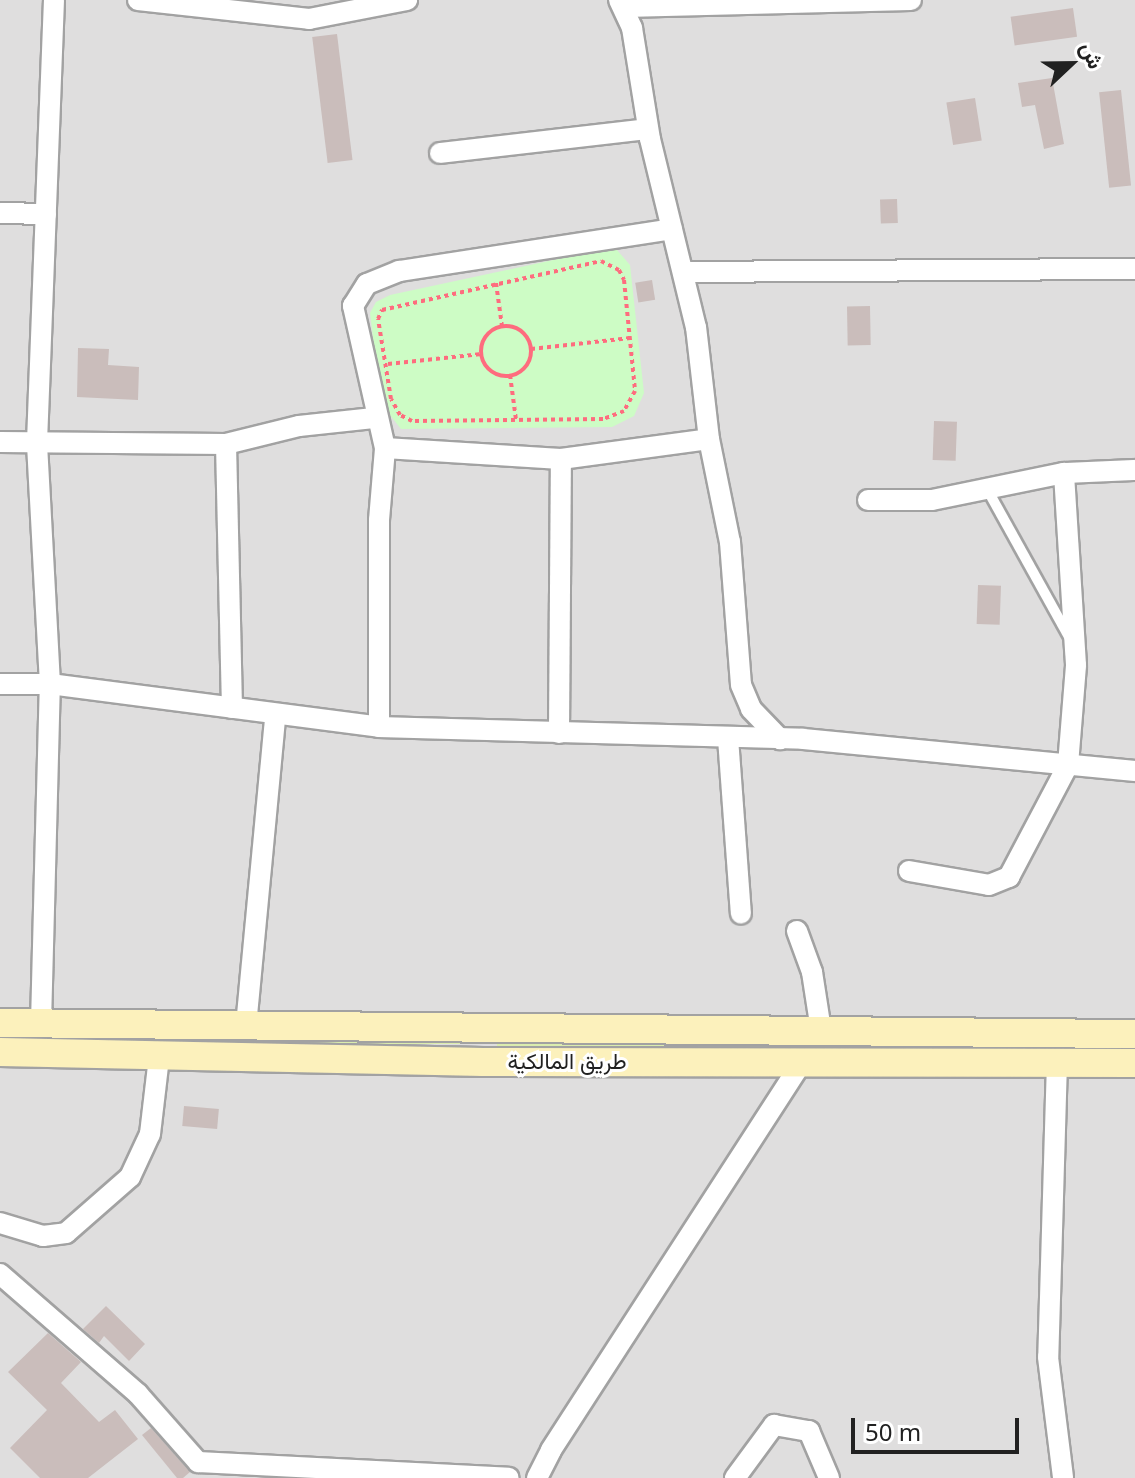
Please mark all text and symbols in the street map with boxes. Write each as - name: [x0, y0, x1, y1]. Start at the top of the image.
- north arrow: [1031, 24, 1111, 104]
- text: ش: [1074, 37, 1112, 73]
- street label: طريق المالكية: [507, 1048, 627, 1074]
- scale bar: [855, 1402, 1023, 1452]
- text: 50 m: [865, 1415, 921, 1448]

